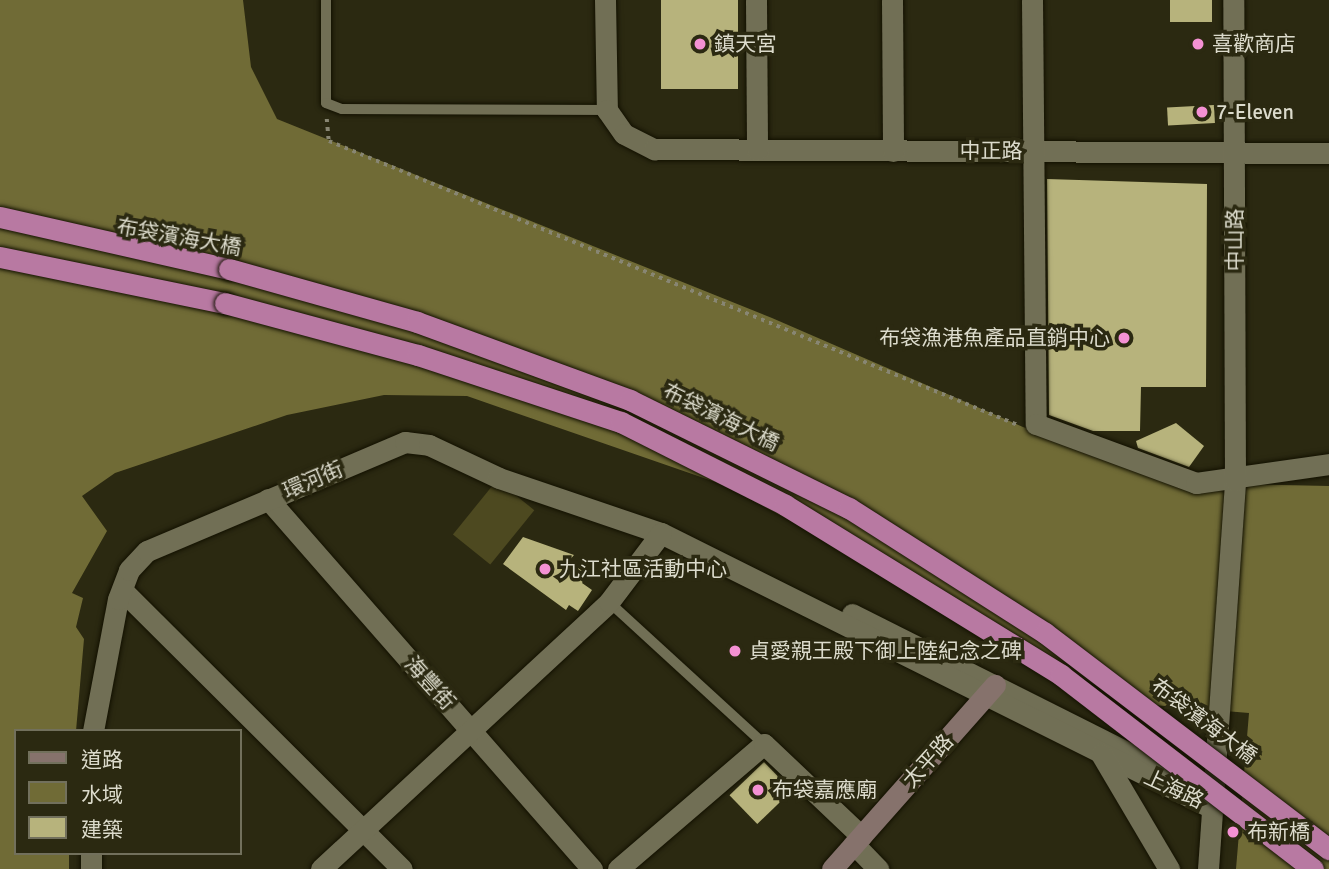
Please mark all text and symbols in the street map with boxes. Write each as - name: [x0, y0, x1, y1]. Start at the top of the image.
- place label: 鎮天宮: [714, 31, 777, 57]
- place label: 喜歡商店: [1212, 31, 1296, 57]
- marker: 鎮天宮: [692, 36, 708, 52]
- marker: 喜歡商店: [1190, 36, 1206, 52]
- place label: 7-Eleven: [1216, 99, 1294, 125]
- marker: 7-Eleven: [1194, 104, 1210, 120]
- street label: 中正路: [960, 138, 1022, 164]
- street label: 中山路: [1222, 209, 1248, 271]
- street label: 布袋濱海大橋: [115, 214, 243, 260]
- place label: 布袋漁港魚產品直銷中心: [879, 325, 1110, 351]
- marker: 布袋漁港魚產品直銷中心: [1116, 330, 1132, 346]
- street label: 布袋濱海大橋: [659, 378, 783, 456]
- street label: 環河街: [279, 456, 347, 504]
- place label: 九江社區活動中心: [559, 556, 727, 582]
- marker: 九江社區活動中心: [537, 561, 553, 577]
- place label: 貞愛親王殿下御上陸紀念之碑: [749, 638, 1022, 664]
- marker: 貞愛親王殿下御上陸紀念之碑: [727, 643, 743, 659]
- street label: 海豐街: [400, 651, 460, 715]
- street label: 布袋濱海大橋: [1146, 673, 1262, 769]
- legend: [14, 729, 242, 855]
- street label: 太平路: [898, 729, 958, 793]
- text: 道路: [81, 747, 123, 773]
- street label: 上海路: [1140, 764, 1208, 814]
- place label: 布袋嘉應廟: [772, 777, 877, 803]
- text: 水域: [81, 782, 123, 808]
- marker: 布袋嘉應廟: [750, 782, 766, 798]
- text: 建築: [81, 817, 123, 843]
- place label: 布新橋: [1247, 819, 1310, 845]
- marker: 布新橋: [1225, 824, 1241, 840]

